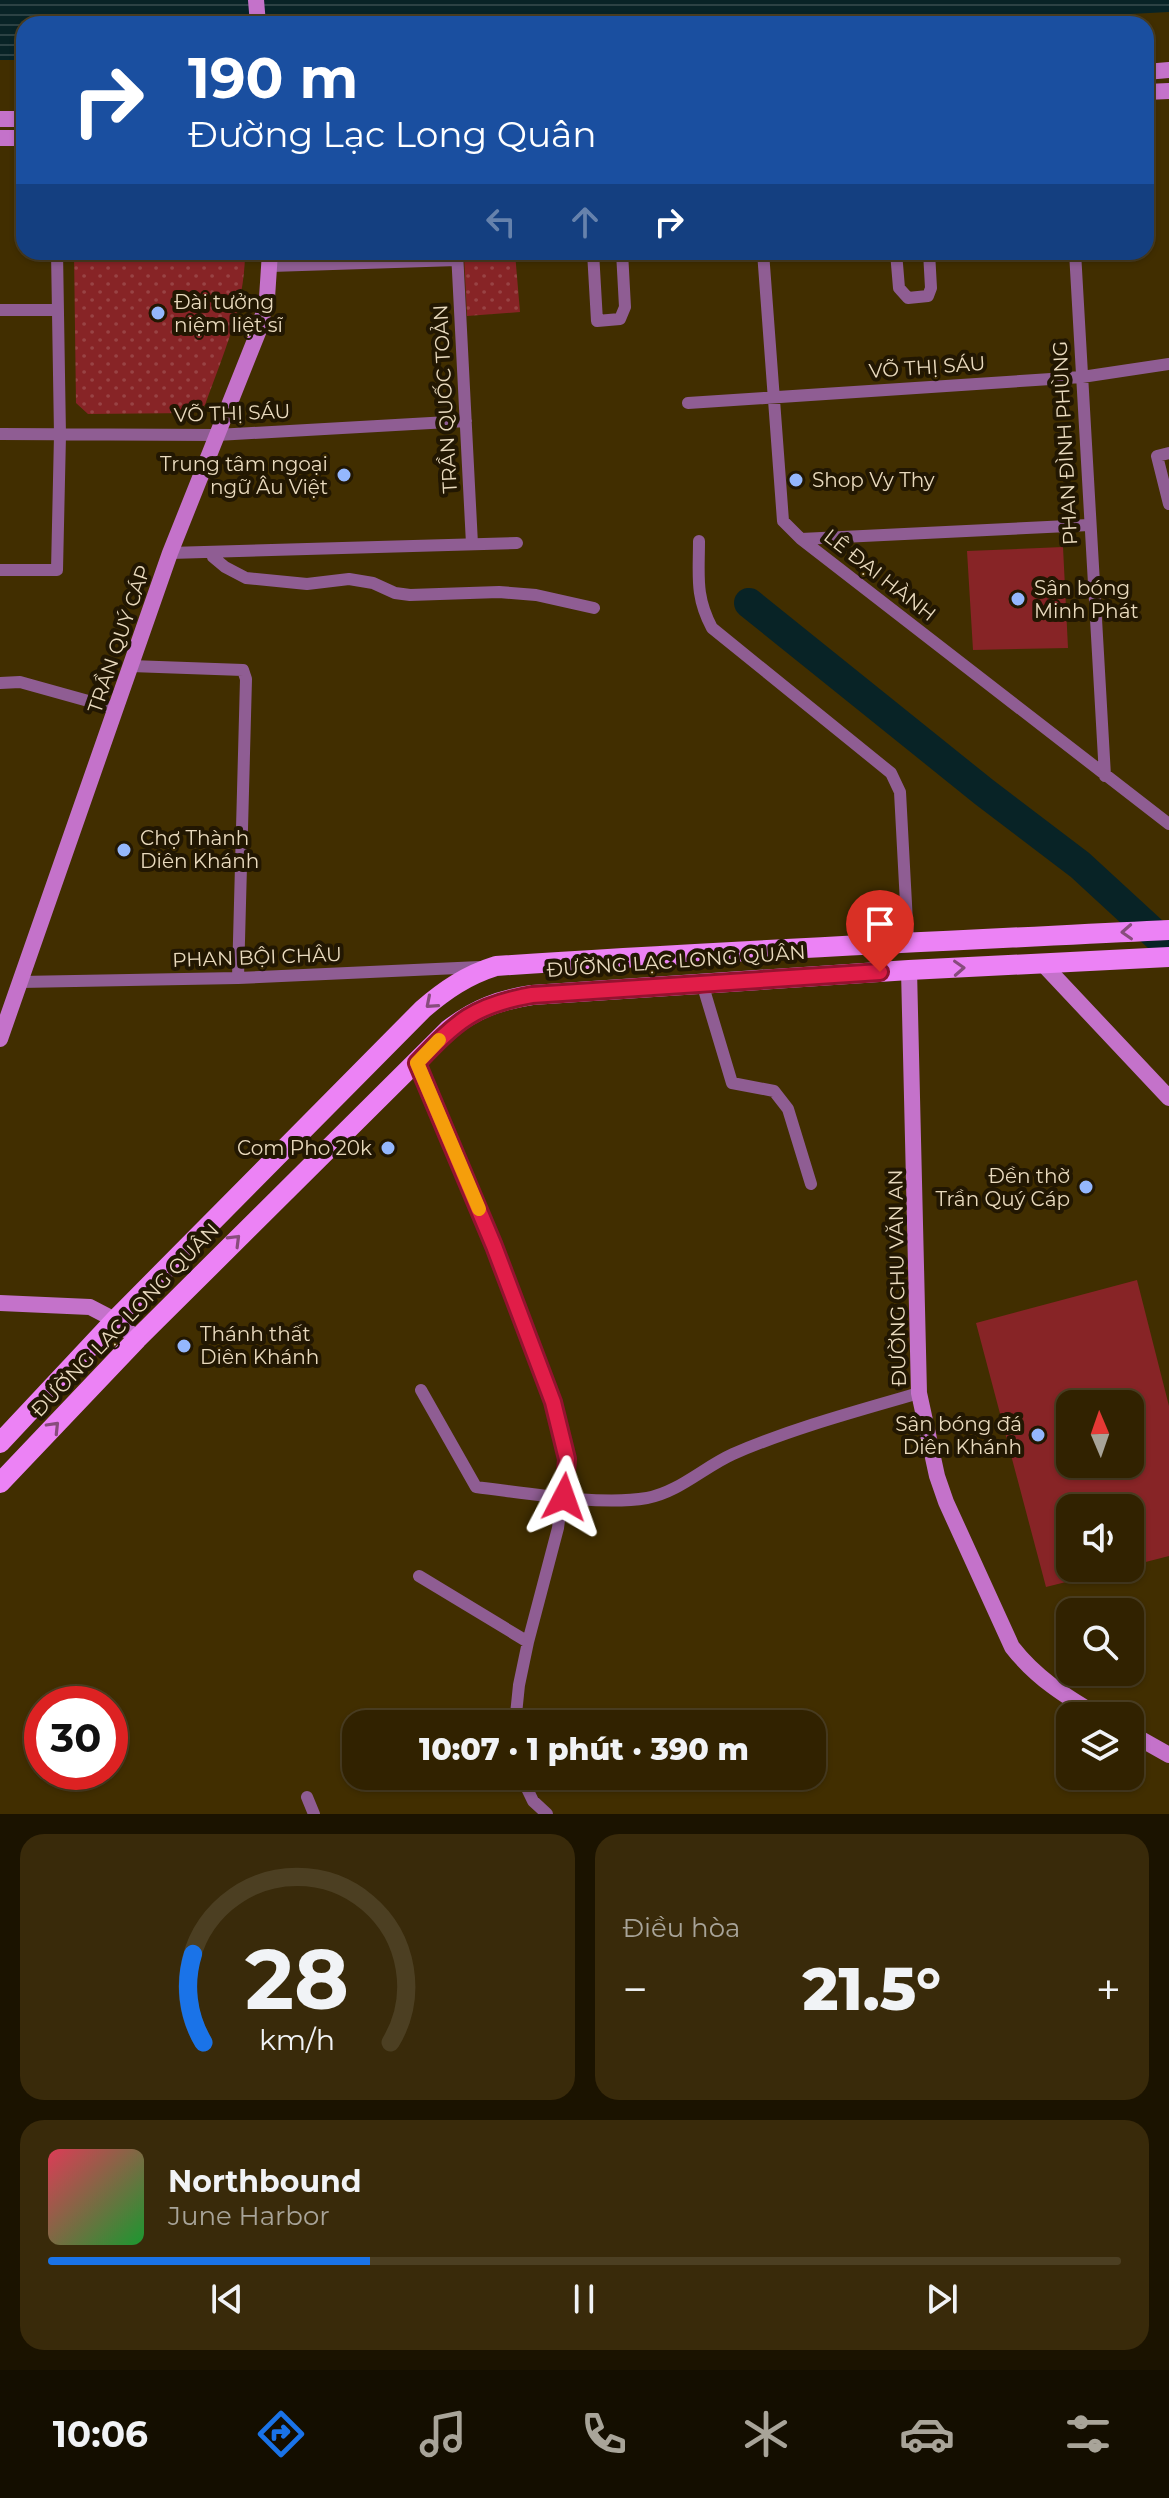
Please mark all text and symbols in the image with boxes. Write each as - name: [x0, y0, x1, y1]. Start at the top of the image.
- text: 190 m: [188, 44, 358, 112]
- icon: right: [56, 48, 160, 152]
- text: Đường Lạc Long Quân: [188, 112, 597, 156]
- icon: left: [479, 200, 523, 244]
- icon: ahead: [563, 200, 607, 244]
- icon: right: [647, 200, 691, 244]
- place label: Đài tưởng niệm liệt sĩ: [174, 290, 283, 337]
- marker: Đài tưởng niệm liệt sĩ: [149, 304, 167, 322]
- street label: TRẦN QUỐC TOẢN: [427, 304, 462, 494]
- street label: PHAN ĐÌNH PHÙNG: [1048, 340, 1082, 546]
- street label: VÕ THỊ SÁU: [868, 351, 986, 383]
- street label: VÕ THỊ SÁU: [173, 399, 291, 427]
- place label: Trung tâm ngoại ngữ Âu Việt: [160, 452, 328, 499]
- marker: Trung tâm ngoại ngữ Âu Việt: [335, 466, 353, 484]
- place label: Shop Vy Thy: [812, 468, 935, 492]
- marker: Shop Vy Thy: [787, 471, 805, 489]
- street label: LÊ ĐẠI HÀNH: [819, 524, 941, 626]
- street label: TRẦN QUÝ CÁP: [82, 562, 156, 716]
- place label: Sân bóng Minh Phát: [1034, 576, 1139, 623]
- marker: Sân bóng Minh Phát: [1009, 590, 1027, 608]
- place label: Chợ Thành Diên Khánh: [140, 826, 259, 873]
- marker: Chợ Thành Diên Khánh: [115, 841, 133, 859]
- pin: [846, 890, 914, 972]
- icon: arrive: [858, 902, 902, 946]
- one-way arrow: [1120, 924, 1133, 941]
- street label: ĐƯỜNG LẠC LONG QUÂN: [546, 940, 806, 982]
- street label: PHAN BỘI CHÂU: [172, 942, 342, 972]
- one-way arrow: [953, 959, 966, 976]
- one-way arrow: [426, 993, 440, 1008]
- place label: Com Pho 20k: [237, 1136, 372, 1160]
- marker: Com Pho 20k: [379, 1139, 397, 1157]
- place label: Đền thờ Trần Quý Cáp: [935, 1164, 1070, 1211]
- street label: ĐƯỜNG CHU VĂN AN: [883, 1169, 911, 1387]
- marker: Đền thờ Trần Quý Cáp: [1077, 1178, 1095, 1196]
- street label: ĐƯỜNG LẠC LONG QUÂN: [26, 1218, 224, 1422]
- one-way arrow: [226, 1235, 240, 1249]
- place label: Thánh thất Diên Khánh: [200, 1322, 319, 1369]
- marker: Thánh thất Diên Khánh: [175, 1337, 193, 1355]
- north arrow: [1056, 1390, 1144, 1478]
- map controls: [1056, 1390, 1144, 1790]
- place label: Sân bóng đá Diên Khánh: [895, 1412, 1022, 1459]
- one-way arrow: [45, 1421, 59, 1436]
- marker: Sân bóng đá Diên Khánh: [1029, 1426, 1047, 1444]
- position arrow: [522, 1455, 606, 1539]
- button: sound: [1056, 1494, 1144, 1582]
- button: search: [1056, 1598, 1144, 1686]
- speed limit sign: 30: [24, 1686, 128, 1790]
- button: layers: [1056, 1702, 1144, 1790]
- text: 10:07 · 1 phút · 390 m: [419, 1731, 749, 1768]
- text: Điều hòa: [623, 1912, 740, 1944]
- text: 28: [245, 1928, 349, 2030]
- text: 21.5°: [803, 1952, 941, 2025]
- text: −: [623, 1962, 648, 2016]
- text: +: [1096, 1962, 1121, 2016]
- text: km/h: [259, 2022, 335, 2057]
- text: Northbound: [168, 2163, 362, 2200]
- text: June Harbor: [168, 2200, 330, 2232]
- icon: previous: [205, 2277, 249, 2321]
- icon: pause: [562, 2277, 606, 2321]
- icon: next: [920, 2277, 964, 2321]
- icon: directions: [253, 2406, 309, 2462]
- icon: music: [415, 2406, 471, 2462]
- icon: phone: [576, 2406, 632, 2462]
- icon: climate: [738, 2406, 794, 2462]
- icon: car: [899, 2406, 955, 2462]
- icon: filters: [1060, 2406, 1116, 2462]
- text: 10:06: [53, 2412, 148, 2456]

